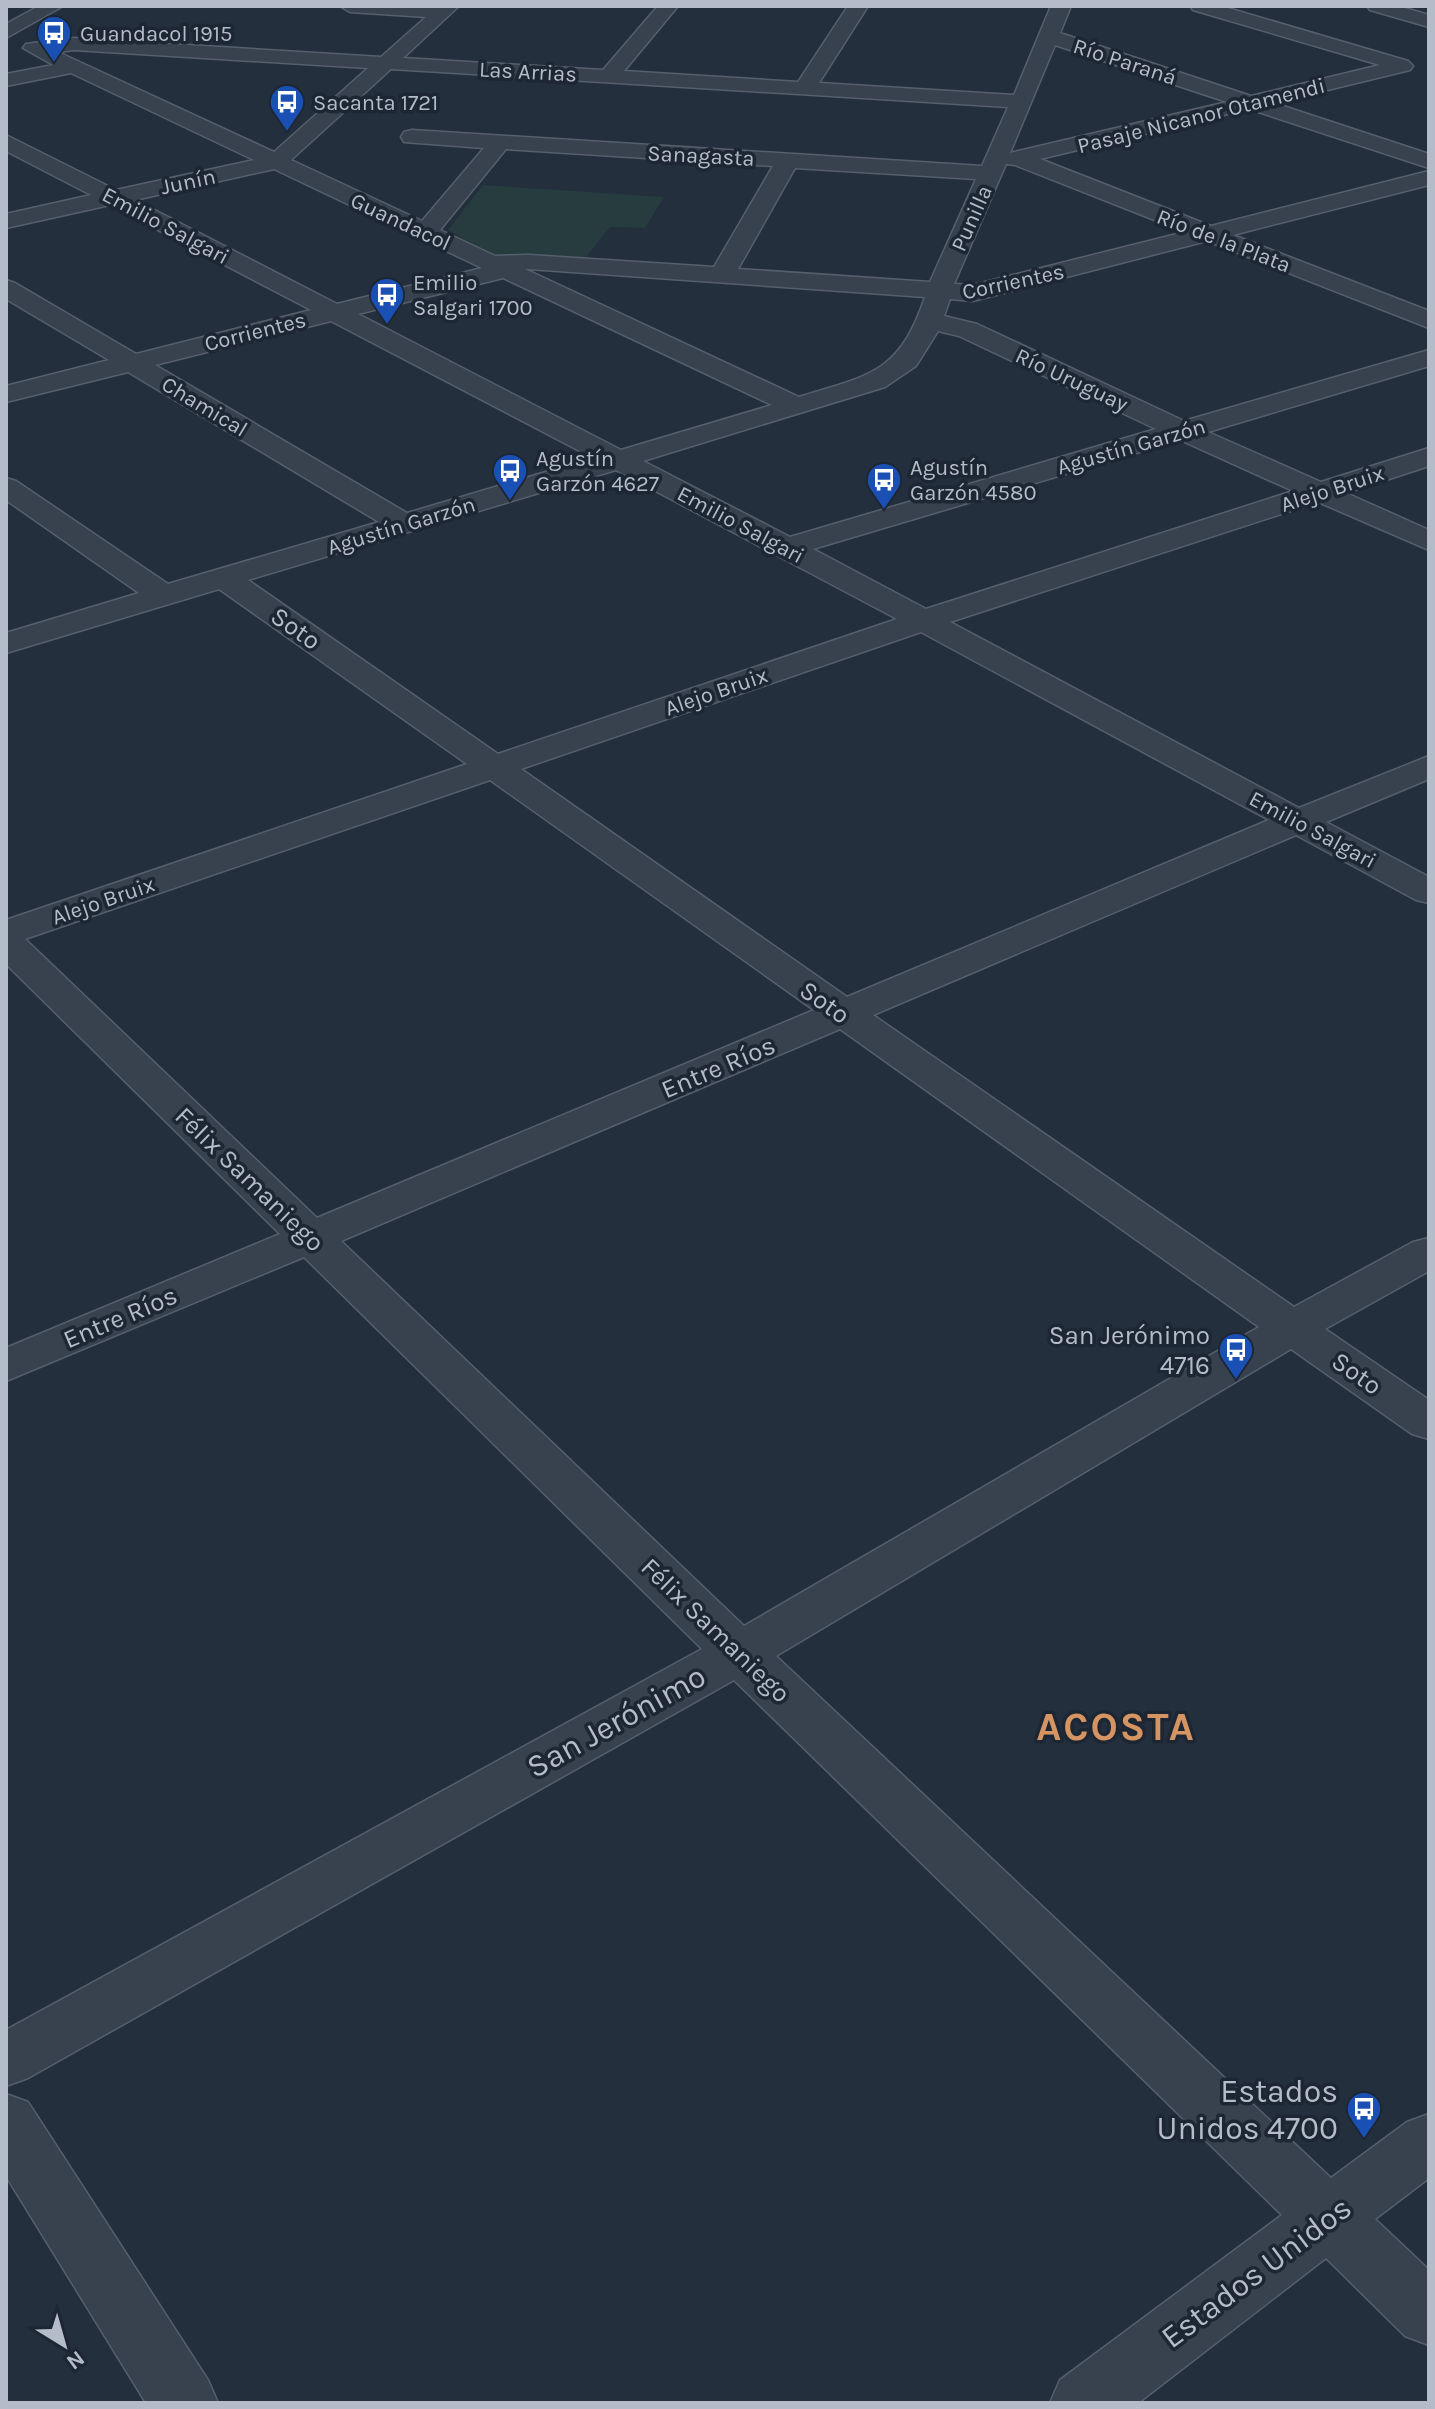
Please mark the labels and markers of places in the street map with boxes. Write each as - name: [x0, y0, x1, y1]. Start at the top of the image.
- bus stop icon: Guandacol 1915: [35, 14, 73, 64]
- place label: Guandacol 1915: [80, 21, 233, 47]
- bus stop icon: Sacanta 1721: [268, 83, 306, 133]
- place label: Sacanta 1721: [313, 90, 438, 116]
- place label: Emilio Salgari 1700: [413, 270, 533, 321]
- bus stop icon: Emilio Salgari 1700: [368, 276, 406, 326]
- place label: Agustín Garzón 4627: [536, 446, 659, 497]
- bus stop icon: Agustín Garzón 4627: [491, 452, 529, 502]
- place label: Agustín Garzón 4580: [910, 455, 1036, 506]
- bus stop icon: Agustín Garzón 4580: [865, 461, 903, 511]
- place label: San Jerónimo 4716: [1049, 1320, 1210, 1381]
- bus stop icon: San Jerónimo 4716: [1217, 1331, 1255, 1381]
- place label: Estados Unidos 4700: [1157, 2073, 1338, 2147]
- bus stop icon: Estados Unidos 4700: [1345, 2090, 1383, 2140]

